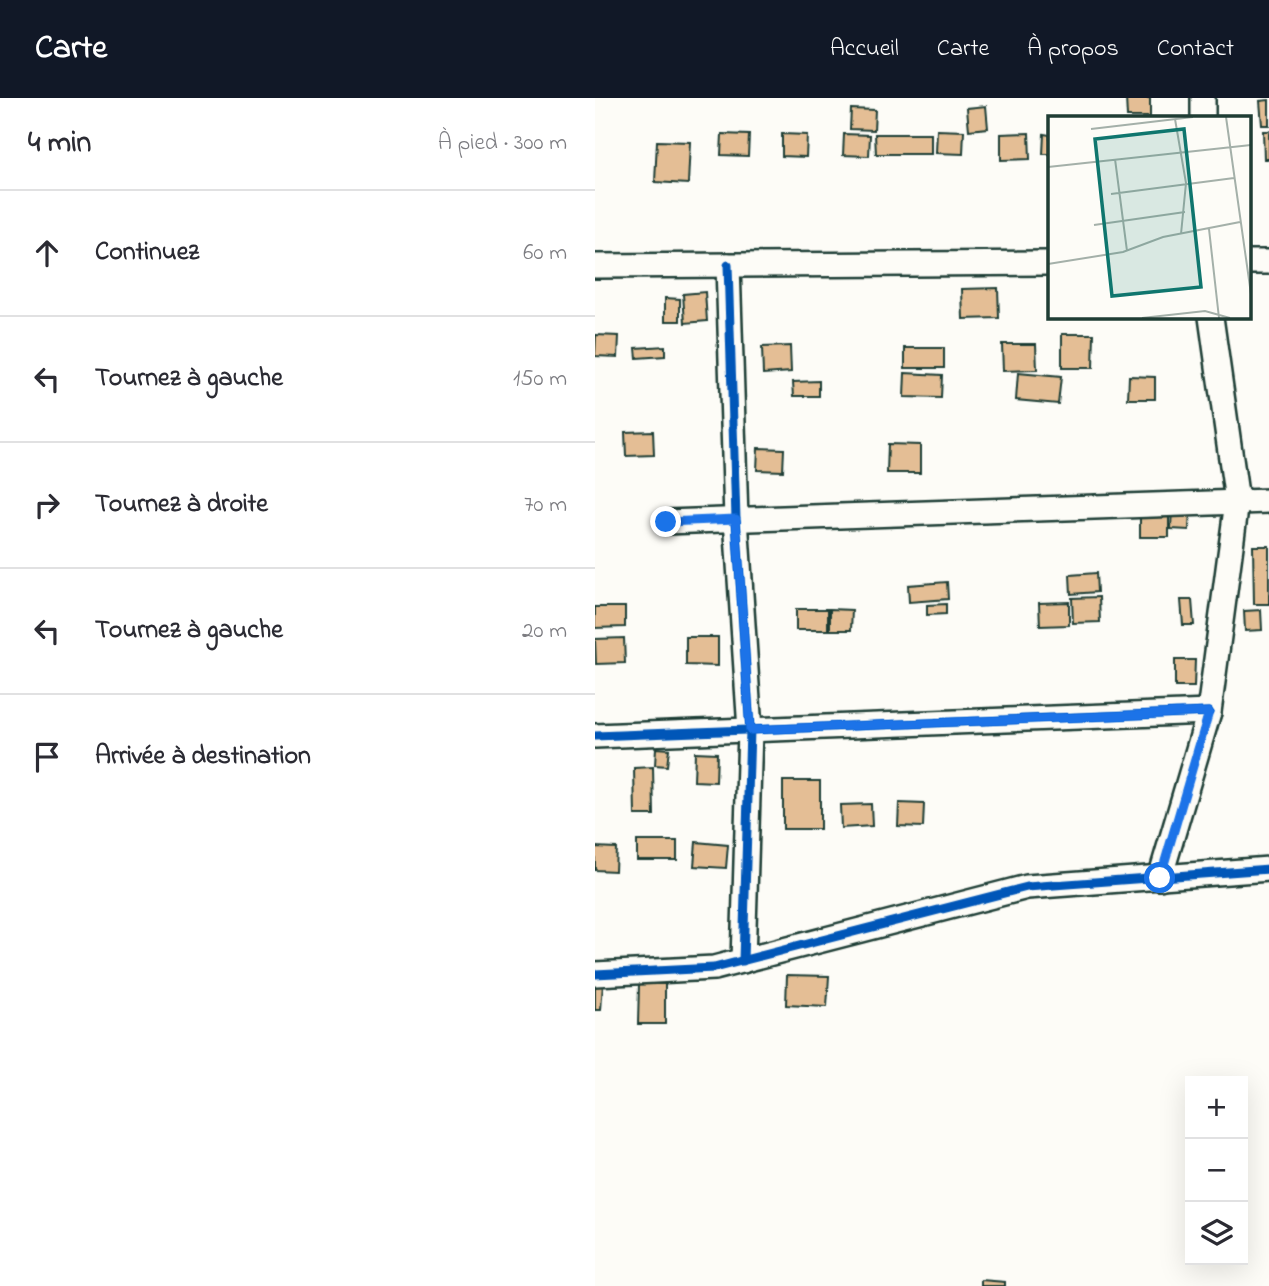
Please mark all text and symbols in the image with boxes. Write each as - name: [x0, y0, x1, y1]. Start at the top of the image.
- text: Carte: [35, 25, 107, 73]
- text: Accueil: [830, 32, 899, 67]
- text: Carte: [937, 32, 989, 67]
- text: À propos: [1027, 32, 1119, 67]
- text: Contact: [1157, 32, 1234, 67]
- inset map: [1048, 116, 1251, 318]
- text: 4 min: [28, 122, 91, 166]
- text: À pied · 300 m: [438, 127, 567, 160]
- icon: ahead: [28, 234, 66, 272]
- text: Continuez: [95, 234, 199, 272]
- text: 60 m: [523, 237, 567, 270]
- icon: left: [28, 360, 66, 398]
- text: Tournez à gauche: [95, 360, 283, 398]
- text: 150 m: [513, 363, 567, 396]
- icon: right: [28, 486, 66, 524]
- text: Tournez à droite: [95, 486, 268, 524]
- text: 70 m: [524, 489, 567, 522]
- route end: [650, 506, 681, 537]
- icon: left: [28, 612, 66, 650]
- text: Tournez à gauche: [95, 612, 283, 650]
- text: 20 m: [522, 615, 567, 648]
- icon: arrive: [28, 738, 66, 776]
- text: Arrivée à destination: [95, 738, 311, 776]
- route start: [1144, 862, 1175, 893]
- map controls: [1185, 1076, 1248, 1265]
- button: +: [1185, 1076, 1248, 1139]
- button: −: [1185, 1139, 1248, 1202]
- button: layers: [1185, 1202, 1248, 1265]

